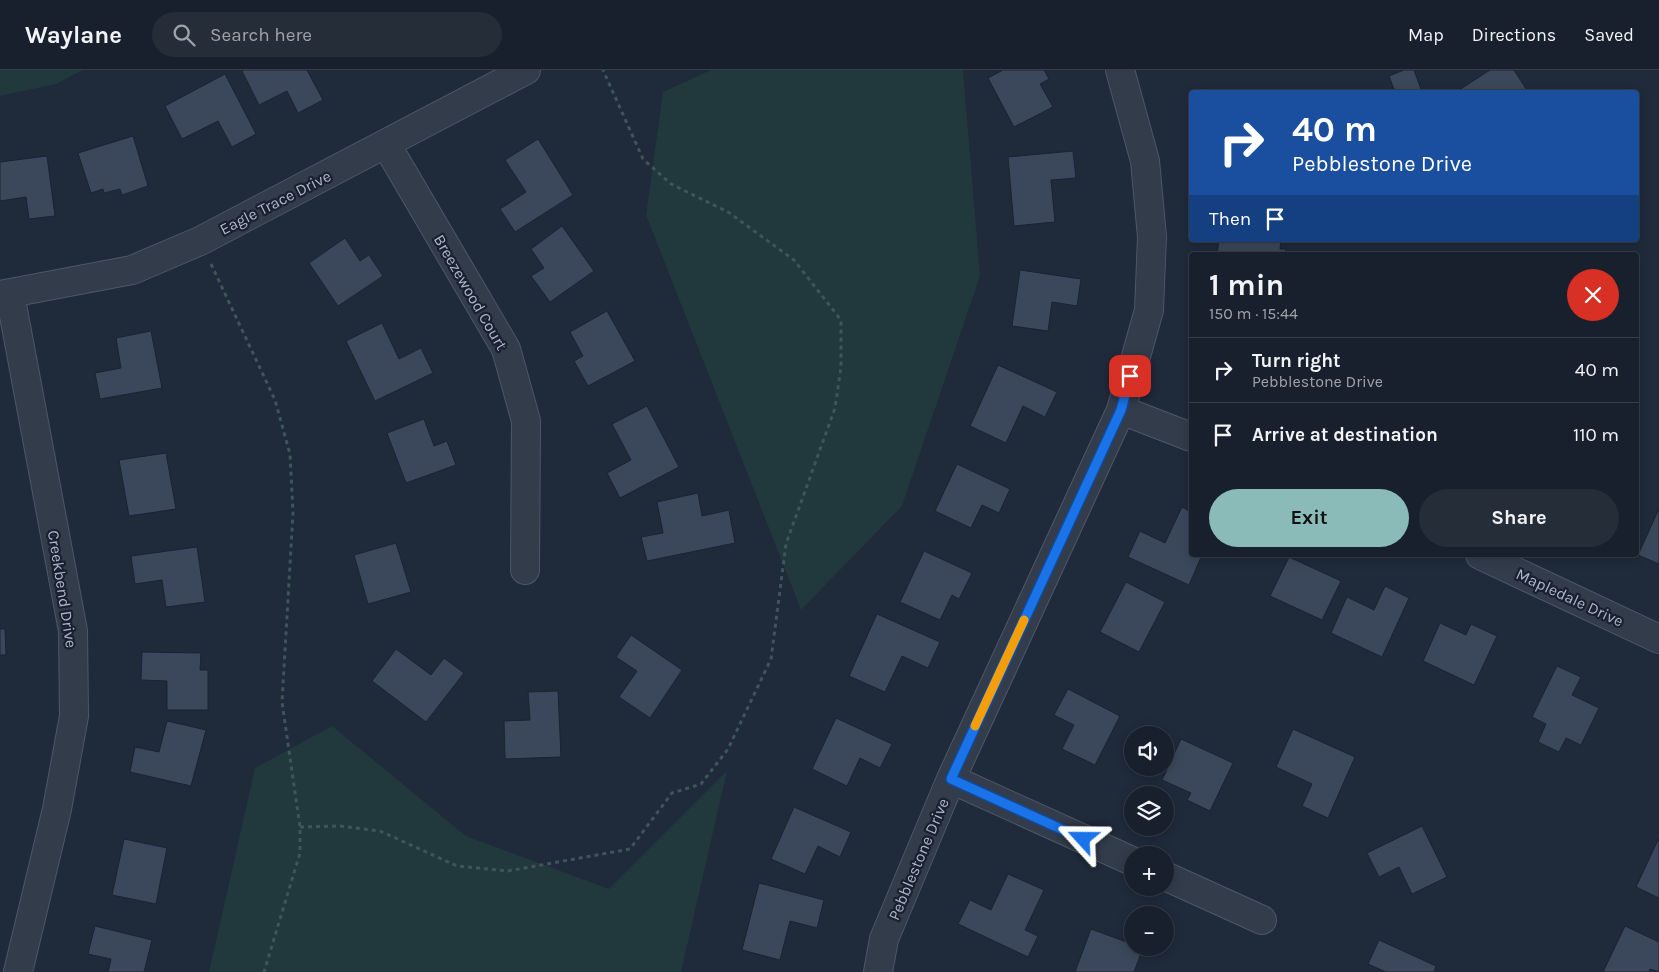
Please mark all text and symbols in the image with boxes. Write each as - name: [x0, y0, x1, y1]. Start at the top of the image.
- search box: [152, 12, 502, 57]
- text: Waylane: [25, 21, 122, 49]
- icon: search: [170, 21, 198, 49]
- text: Search here: [210, 24, 312, 46]
- text: Map: [1408, 24, 1444, 46]
- text: Directions: [1472, 24, 1556, 46]
- text: Saved: [1584, 24, 1634, 46]
- text: 40 m: [1292, 109, 1377, 150]
- icon: right: [1209, 110, 1274, 175]
- text: Pebblestone Drive: [1292, 151, 1472, 177]
- street label: Eagle Trace Drive: [216, 166, 334, 239]
- icon: arrive: [1261, 205, 1289, 233]
- text: Then: [1209, 208, 1251, 230]
- street label: Breezewood Court: [430, 231, 511, 353]
- text: 1 min: [1209, 267, 1284, 303]
- button: close: [1567, 269, 1619, 321]
- text: 150 m · 15:44: [1209, 304, 1298, 323]
- text: Turn right: [1252, 350, 1341, 372]
- pin: [1109, 355, 1151, 397]
- icon: right: [1209, 356, 1237, 384]
- text: 40 m: [1575, 359, 1619, 381]
- icon: arrive: [1116, 362, 1144, 390]
- text: Pebblestone Drive: [1252, 372, 1383, 391]
- icon: arrive: [1209, 421, 1237, 449]
- text: Arrive at destination: [1252, 424, 1438, 446]
- text: 110 m: [1573, 424, 1619, 446]
- button: Exit: [1209, 489, 1409, 547]
- button: Share: [1419, 489, 1619, 547]
- street label: Creekbend Drive: [44, 529, 81, 649]
- street label: Mapledale Drive: [1513, 564, 1627, 631]
- map controls: [1124, 726, 1174, 956]
- button: sound: [1124, 726, 1174, 776]
- button: layers: [1124, 786, 1174, 836]
- street label: Pebblestone Drive: [884, 795, 953, 923]
- position arrow: [1056, 812, 1108, 864]
- button: +: [1124, 846, 1174, 896]
- button: −: [1124, 906, 1174, 956]

